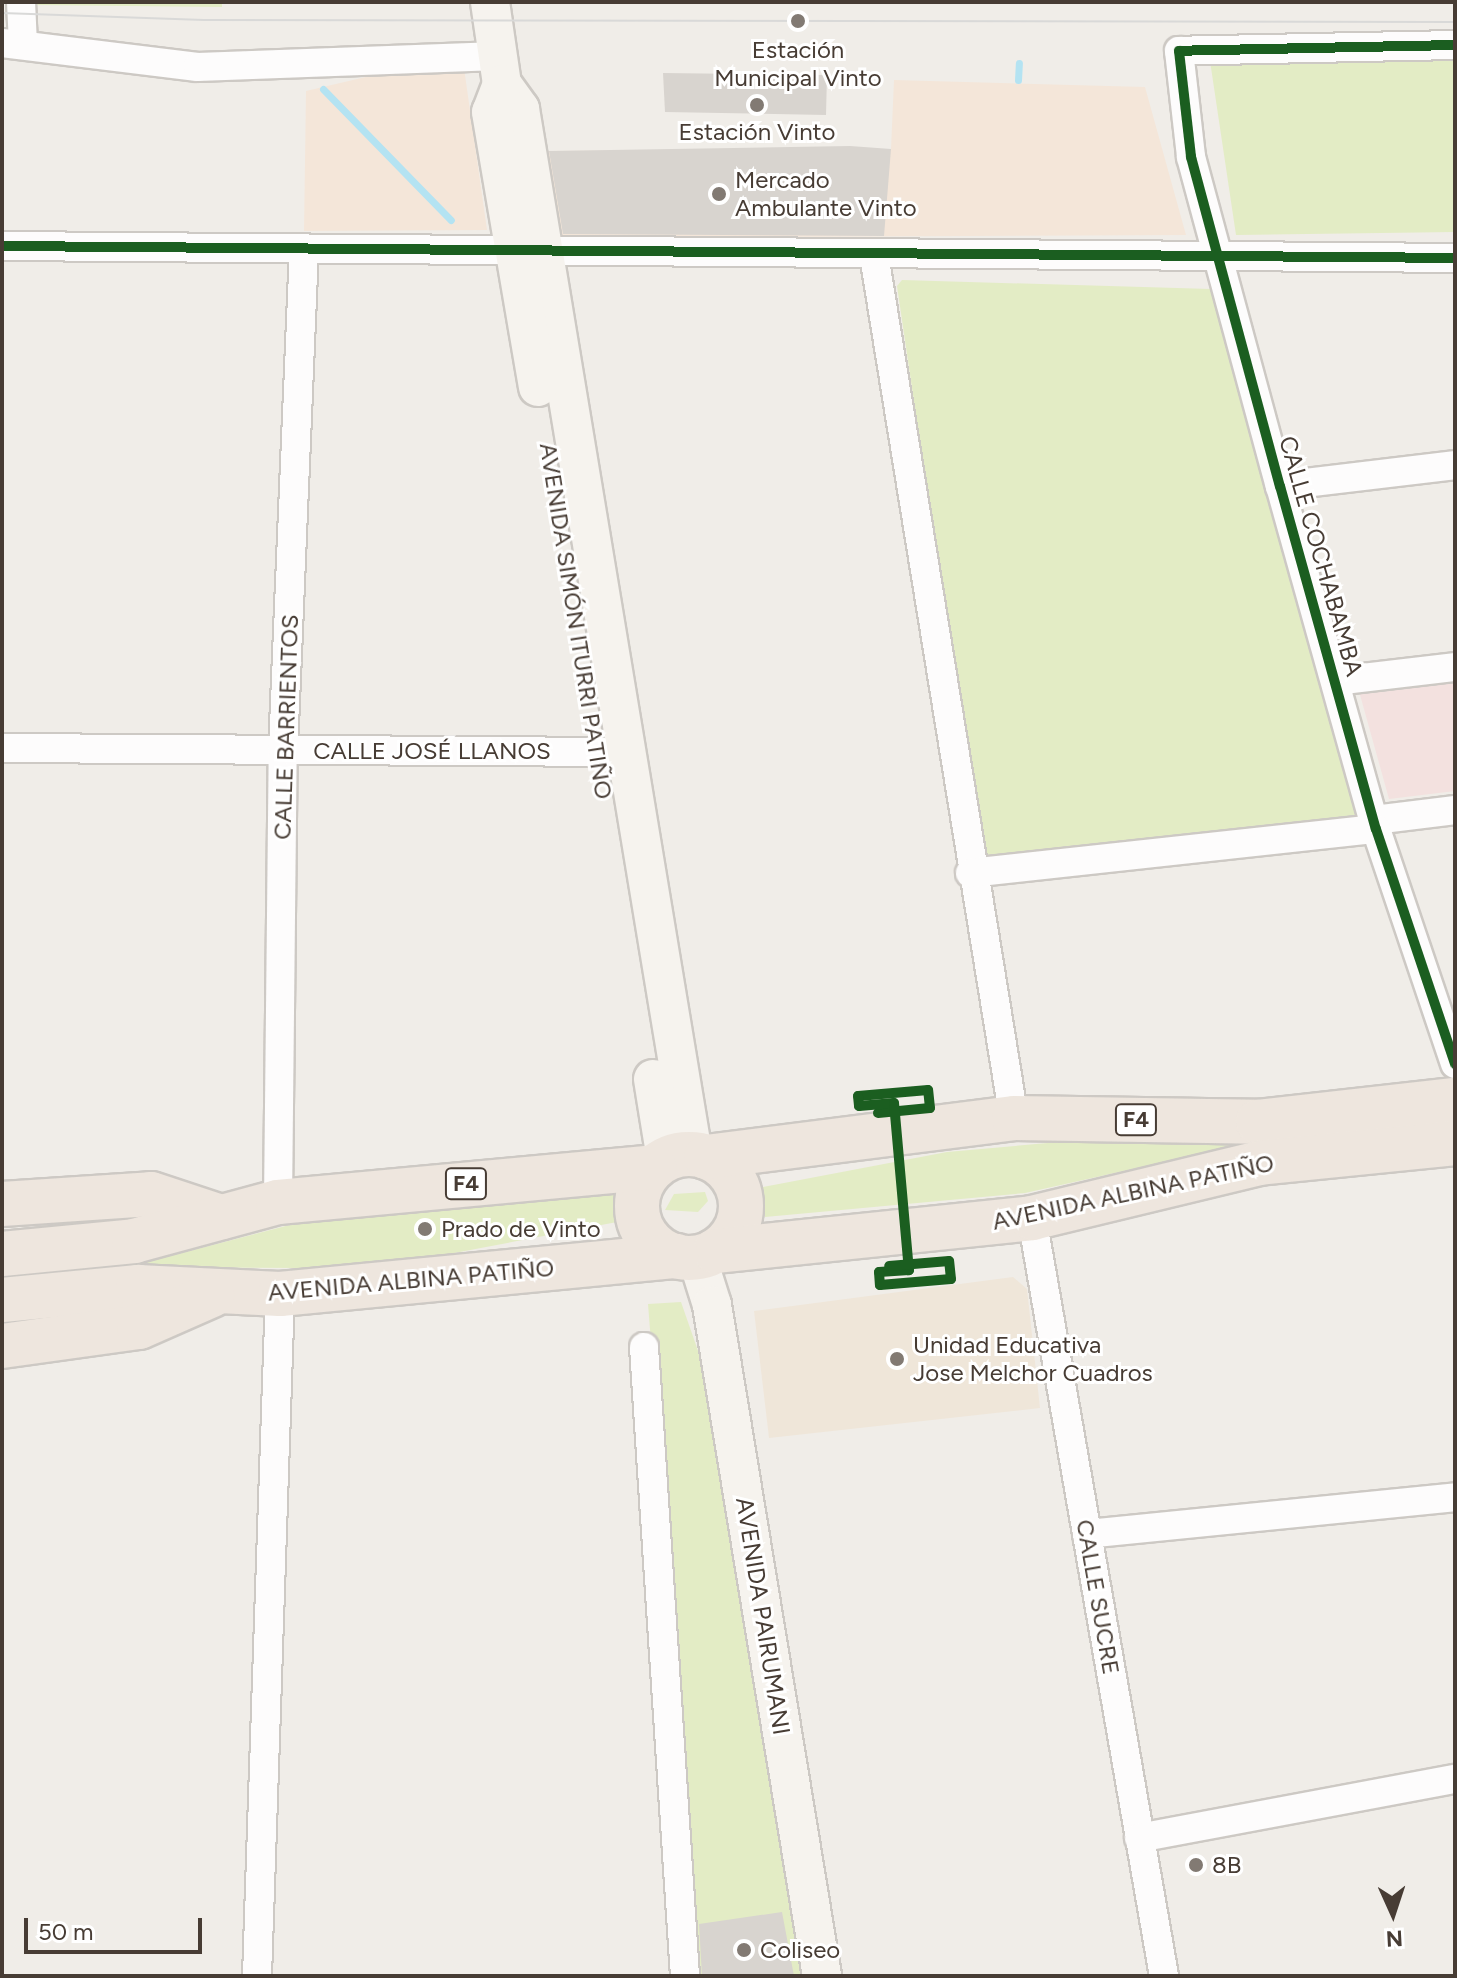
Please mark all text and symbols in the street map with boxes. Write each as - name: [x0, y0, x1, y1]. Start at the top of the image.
- marker: Estación Municipal Vinto: [787, 10, 809, 32]
- place label: Estación Municipal Vinto: [714, 36, 882, 92]
- marker: Estación Vinto: [748, 96, 766, 114]
- place label: Estación Vinto: [679, 118, 835, 146]
- place label: Mercado Ambulante Vinto: [735, 166, 917, 222]
- marker: Mercado Ambulante Vinto: [710, 185, 728, 203]
- street label: CALLE COCHABAMBA: [1273, 433, 1369, 679]
- street label: AVENIDA SIMÓN ITURRI PATIÑO: [534, 441, 618, 801]
- street label: CALLE BARRIENTOS: [268, 614, 304, 840]
- street label: CALLE JOSÉ LLANOS: [313, 737, 551, 765]
- road number: F4: [1114, 1102, 1158, 1138]
- street label: AVENIDA ALBINA PATIÑO: [990, 1148, 1276, 1236]
- road number: F4: [444, 1166, 488, 1202]
- place label: Prado de Vinto: [441, 1215, 601, 1243]
- marker: Prado de Vinto: [416, 1220, 434, 1238]
- street label: AVENIDA ALBINA PATIÑO: [267, 1253, 555, 1307]
- place label: Unidad Educativa Jose Melchor Cuadros: [913, 1331, 1153, 1387]
- marker: Unidad Educativa Jose Melchor Cuadros: [888, 1350, 906, 1368]
- street label: AVENIDA PAIRUMANI: [730, 1495, 796, 1737]
- street label: CALLE SUCRE: [1070, 1517, 1126, 1677]
- place label: 8B: [1212, 1851, 1241, 1879]
- marker: 8B: [1187, 1856, 1205, 1874]
- north arrow: [1353, 1874, 1433, 1954]
- scale bar: [28, 1902, 206, 1952]
- text: 50 m: [38, 1917, 94, 1946]
- text: N: [1385, 1925, 1403, 1952]
- place label: Coliseo: [760, 1936, 840, 1964]
- marker: Coliseo: [735, 1941, 753, 1959]

